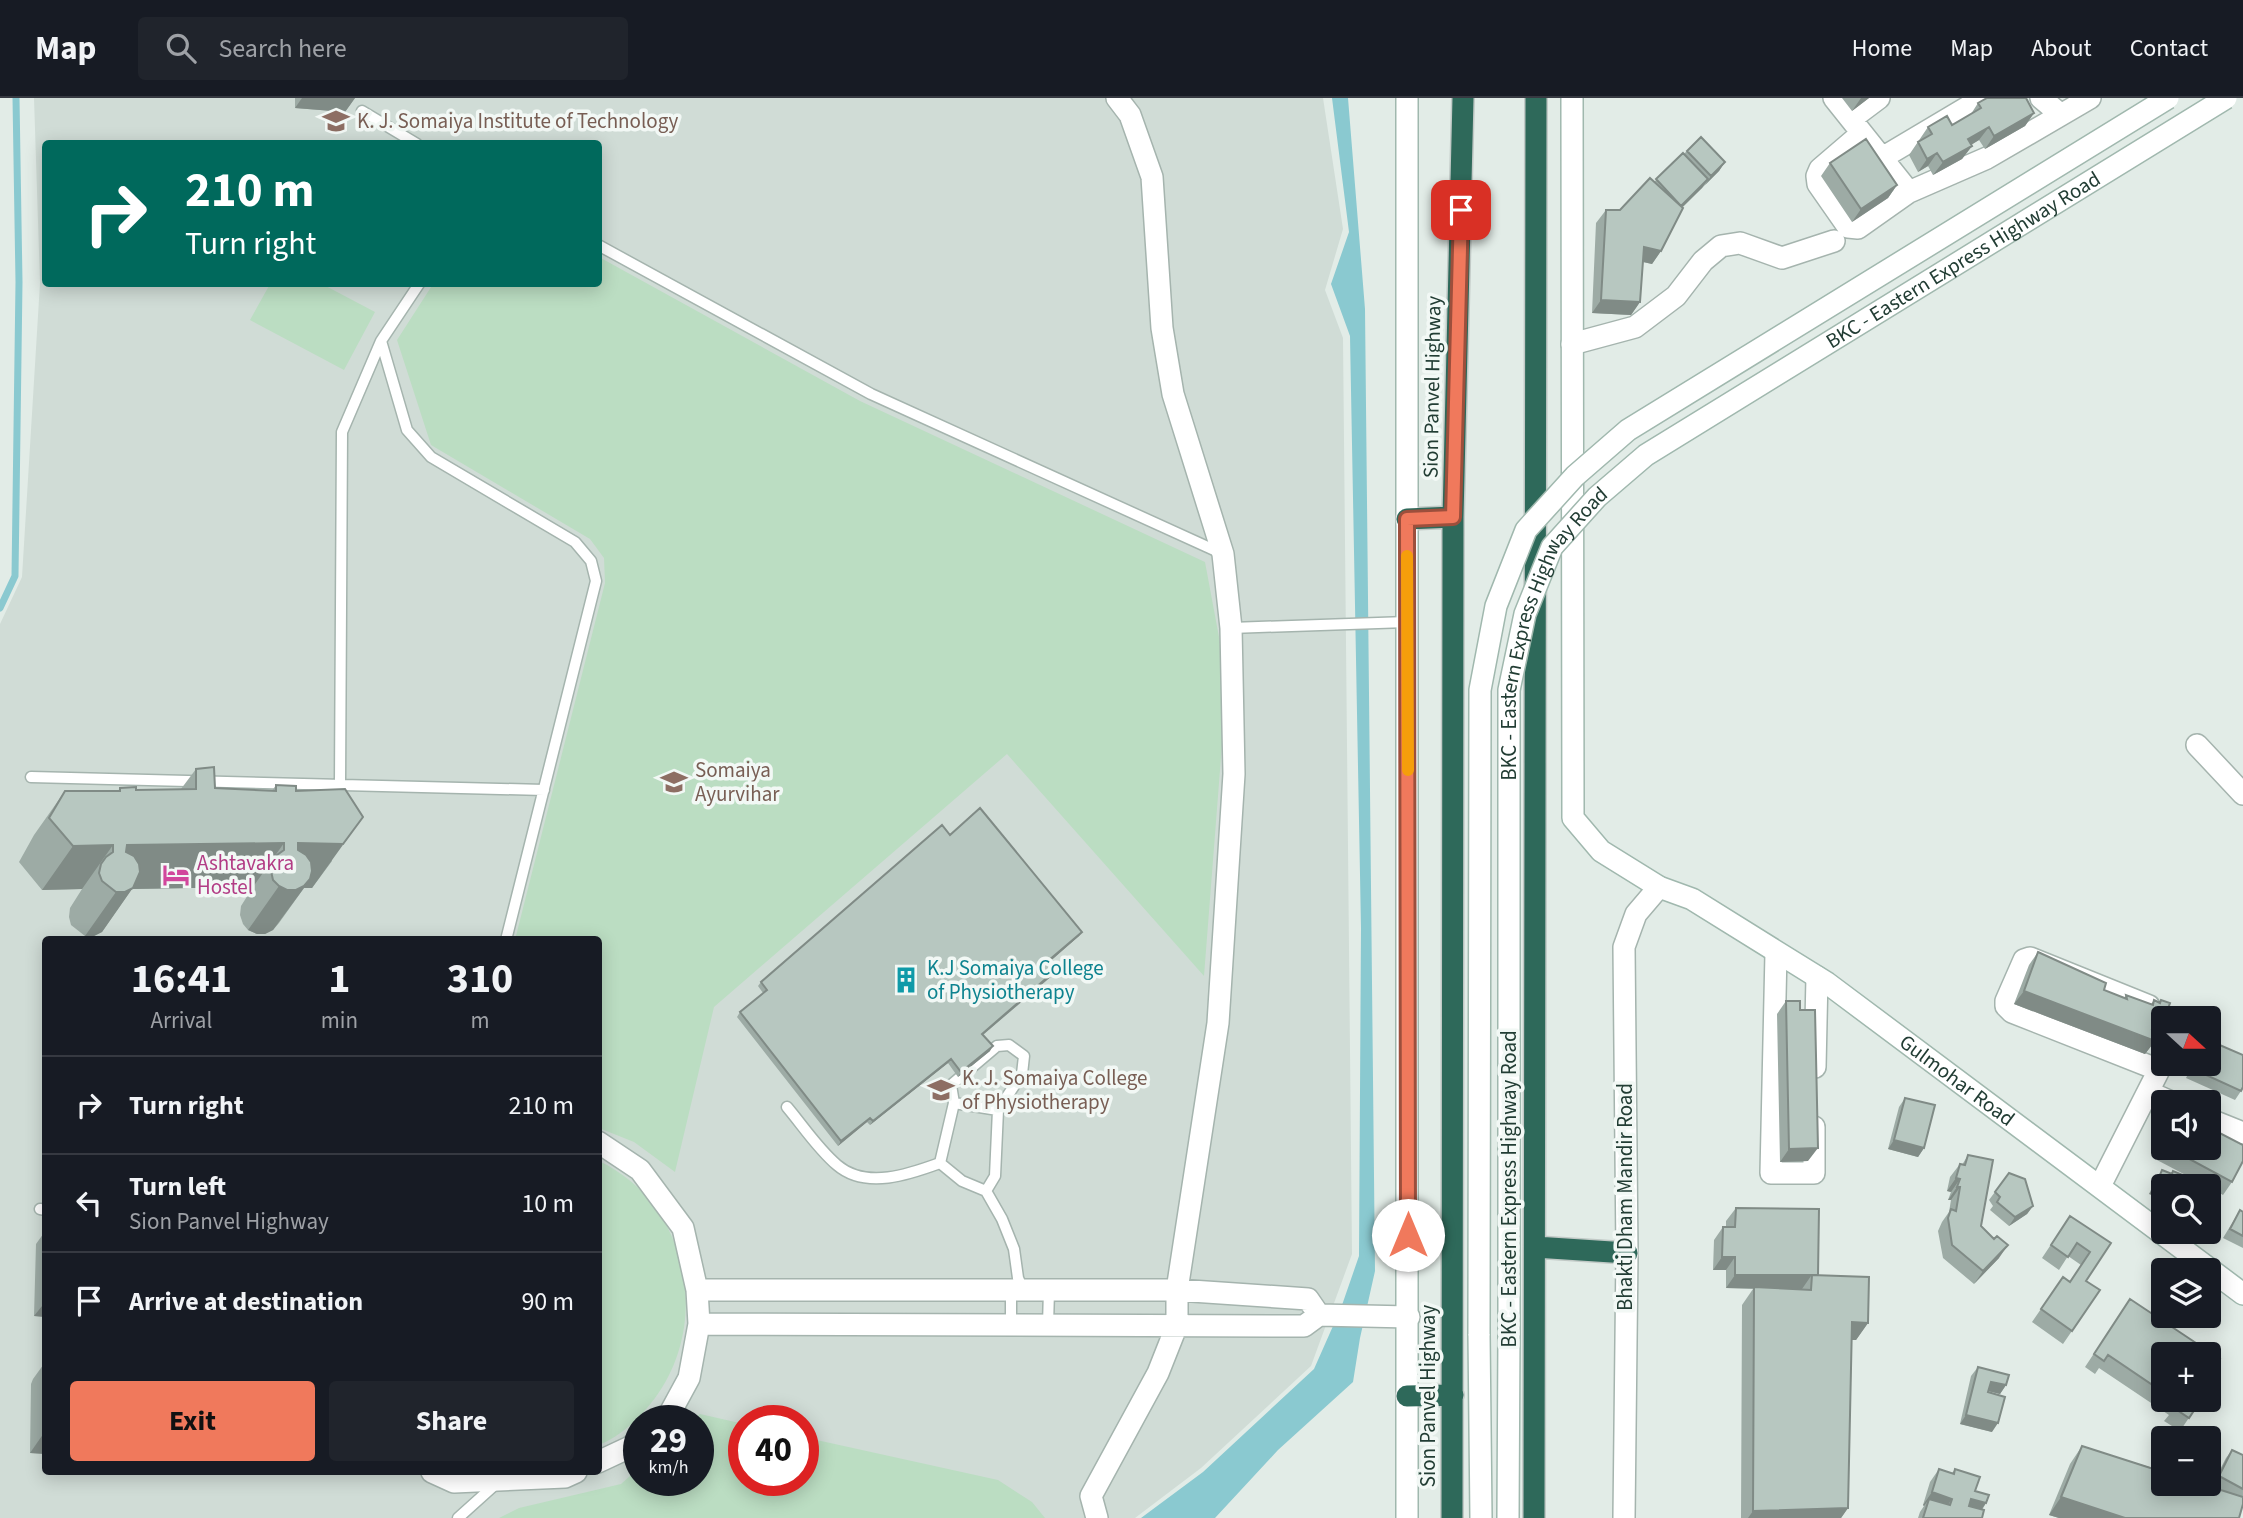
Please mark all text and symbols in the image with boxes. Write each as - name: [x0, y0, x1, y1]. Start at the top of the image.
- search box: [138, 17, 628, 80]
- text: Map: [35, 25, 96, 72]
- icon: search: [162, 29, 200, 67]
- text: Search here: [218, 30, 347, 67]
- text: Home: [1852, 31, 1912, 66]
- text: Map: [1950, 31, 1993, 66]
- text: About: [2031, 31, 2092, 66]
- text: Contact: [2130, 31, 2208, 66]
- school or university icon: K. J. Somaiya Institute of Technology: [321, 106, 351, 136]
- place label: K. J. Somaiya Institute of Technology: [357, 106, 679, 136]
- text: 210 m: [185, 156, 314, 226]
- street label: BKC - Eastern Express Highway Road: [1820, 164, 2106, 356]
- icon: right: [70, 168, 161, 259]
- pin: [1431, 180, 1491, 240]
- icon: arrive: [1442, 191, 1480, 229]
- text: Turn right: [185, 221, 316, 267]
- street label: Sion Panvel Highway: [1415, 295, 1449, 478]
- street label: BKC - Eastern Express Highway Road: [1494, 479, 1614, 781]
- place label: Somaiya Ayurvihar: [695, 755, 780, 809]
- school or university icon: Somaiya Ayurvihar: [659, 767, 689, 797]
- place label: Ashtavakra Hostel: [197, 848, 294, 902]
- hotel icon: Ashtavakra Hostel: [161, 860, 191, 890]
- text: 16:41: [131, 949, 232, 1009]
- text: 1: [328, 949, 350, 1009]
- text: 310: [447, 949, 513, 1009]
- place label: K.J Somaiya College of Physiotherapy: [927, 953, 1104, 1007]
- building icon: K.J Somaiya College of Physiotherapy: [891, 965, 921, 995]
- text: Arrival: [150, 1004, 212, 1037]
- text: min: [321, 1004, 358, 1037]
- text: m: [470, 1004, 490, 1037]
- north arrow: [2151, 1006, 2221, 1076]
- map controls: [2151, 1006, 2221, 1496]
- street label: Gulmohar Road: [1893, 1027, 2021, 1133]
- street label: BKC - Eastern Express Highway Road: [1494, 1030, 1524, 1348]
- place label: K. J. Somaiya College of Physiotherapy: [962, 1063, 1148, 1117]
- school or university icon: K. J. Somaiya College of Physiotherapy: [926, 1075, 956, 1105]
- street label: Bhakti Dham Mandir Road: [1610, 1083, 1640, 1311]
- icon: right: [70, 1086, 108, 1124]
- text: Turn right: [129, 1087, 244, 1124]
- text: 210 m: [508, 1087, 574, 1124]
- button: sound: [2151, 1090, 2221, 1160]
- text: Turn left: [129, 1168, 226, 1205]
- button: search: [2151, 1174, 2221, 1244]
- icon: left: [70, 1184, 108, 1222]
- text: 10 m: [521, 1185, 574, 1222]
- position arrow: [1371, 1198, 1445, 1272]
- text: Sion Panvel Highway: [129, 1205, 329, 1238]
- button: layers: [2151, 1258, 2221, 1328]
- icon: arrive: [70, 1282, 108, 1320]
- text: Arrive at destination: [129, 1283, 363, 1320]
- text: 90 m: [521, 1283, 574, 1320]
- street label: Sion Panvel Highway: [1413, 1305, 1443, 1487]
- button: +: [2151, 1342, 2221, 1412]
- button: Exit: [70, 1381, 315, 1461]
- button: Share: [329, 1381, 574, 1461]
- speed limit sign: 40: [728, 1405, 819, 1496]
- text: 29: [650, 1416, 687, 1466]
- button: −: [2151, 1426, 2221, 1496]
- text: km/h: [649, 1455, 688, 1480]

